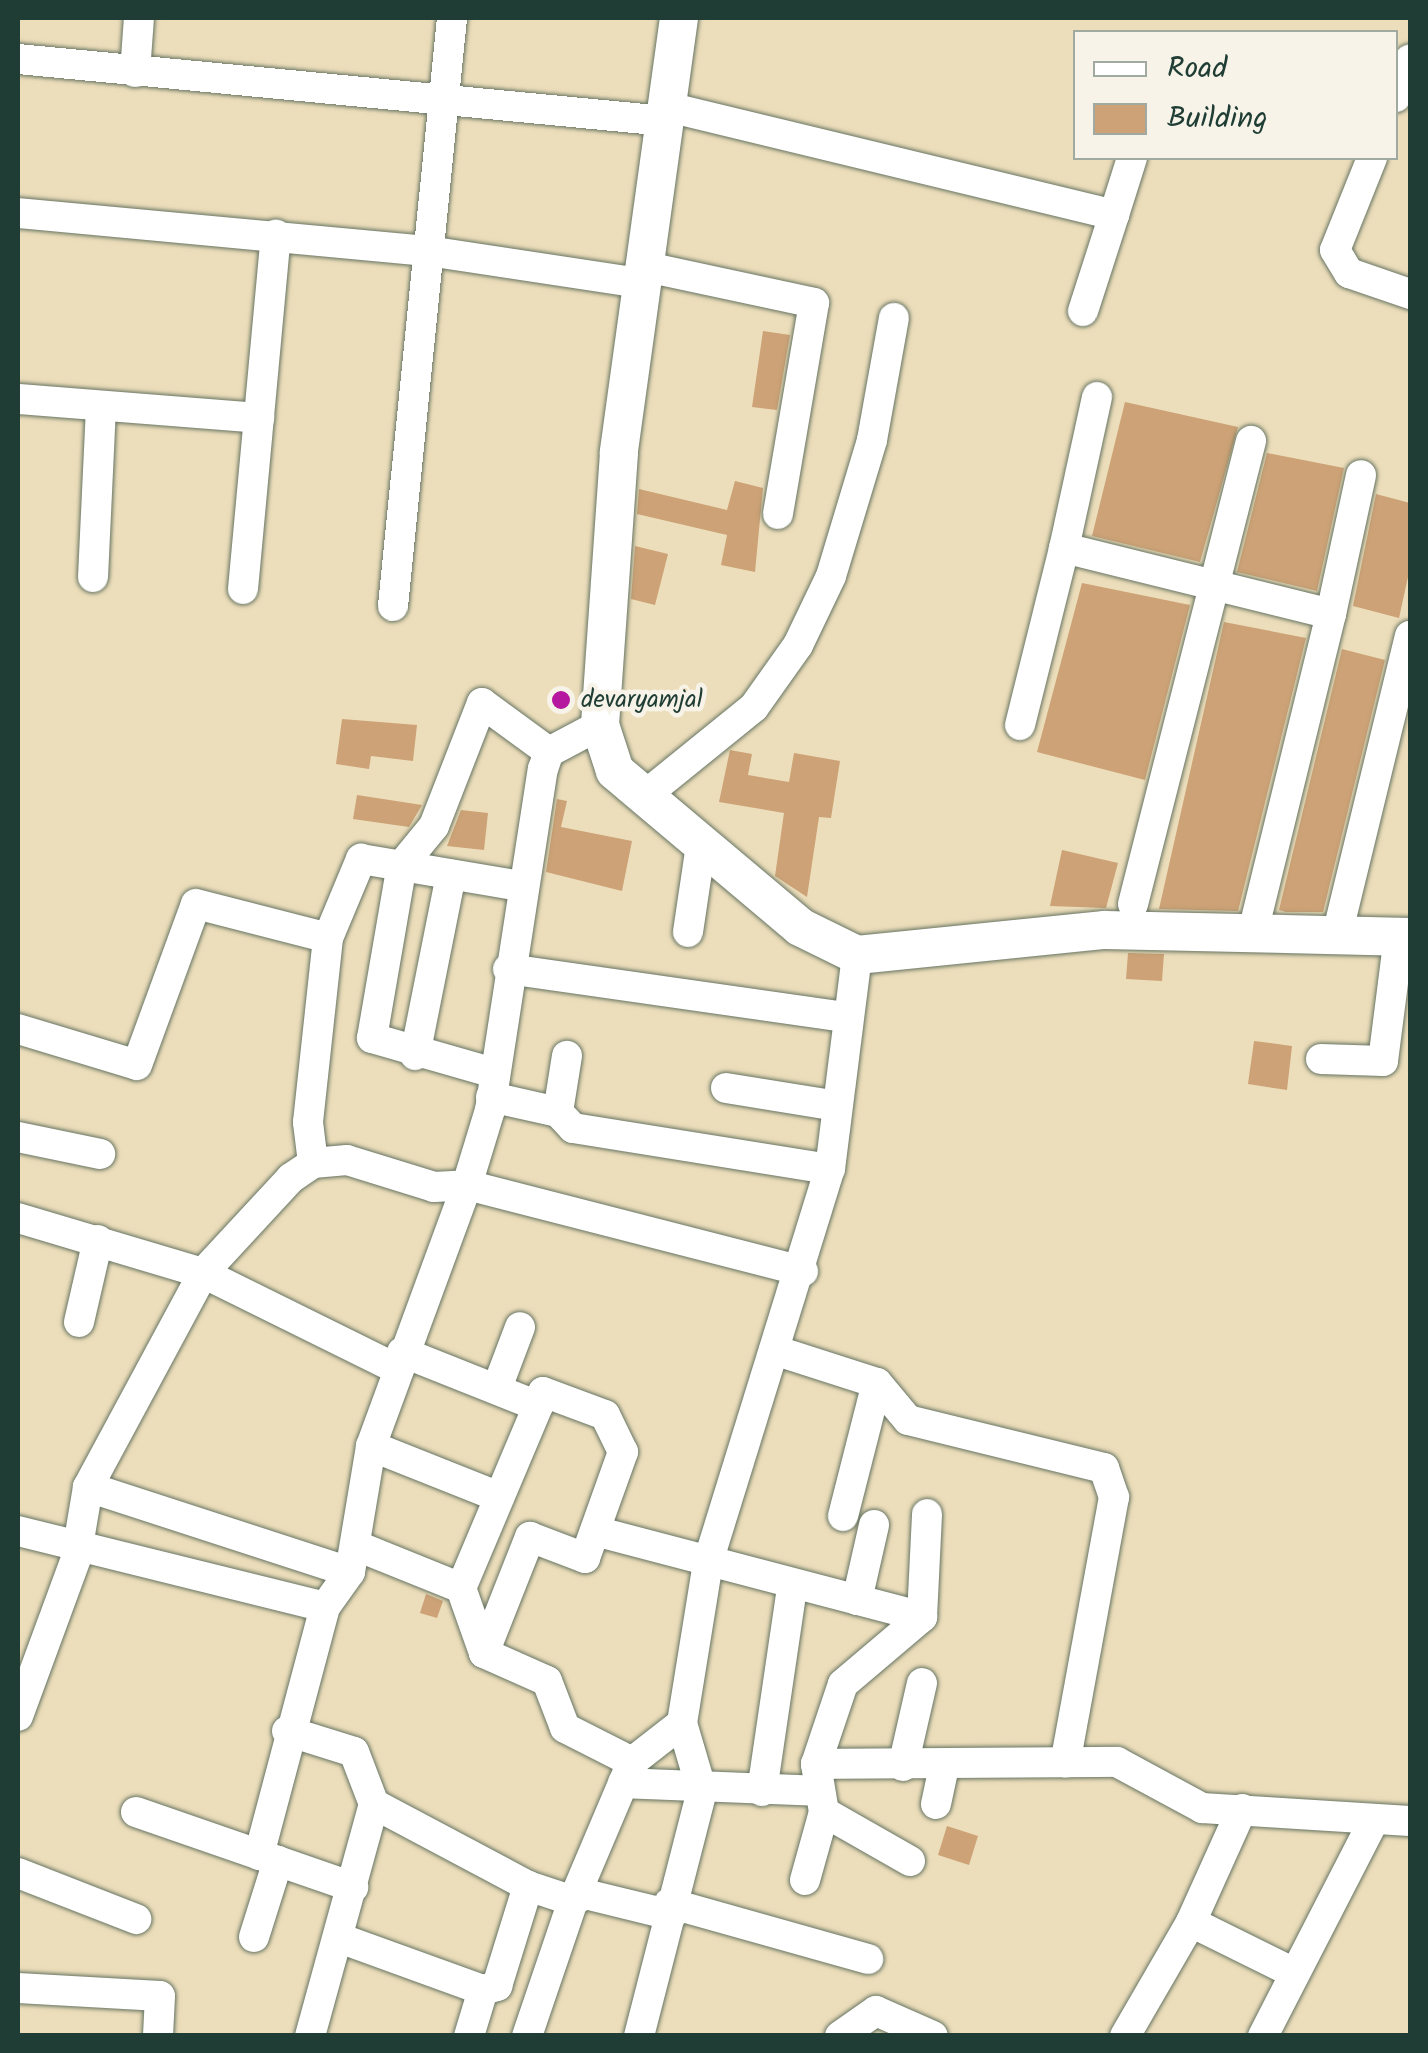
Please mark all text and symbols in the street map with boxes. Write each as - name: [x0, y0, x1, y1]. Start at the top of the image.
- legend: [1073, 30, 1398, 160]
- text: Road: [1167, 45, 1227, 93]
- text: Building: [1167, 95, 1267, 143]
- place label: devaryamjal: [581, 685, 703, 715]
- marker: devaryamjal: [550, 689, 572, 711]

